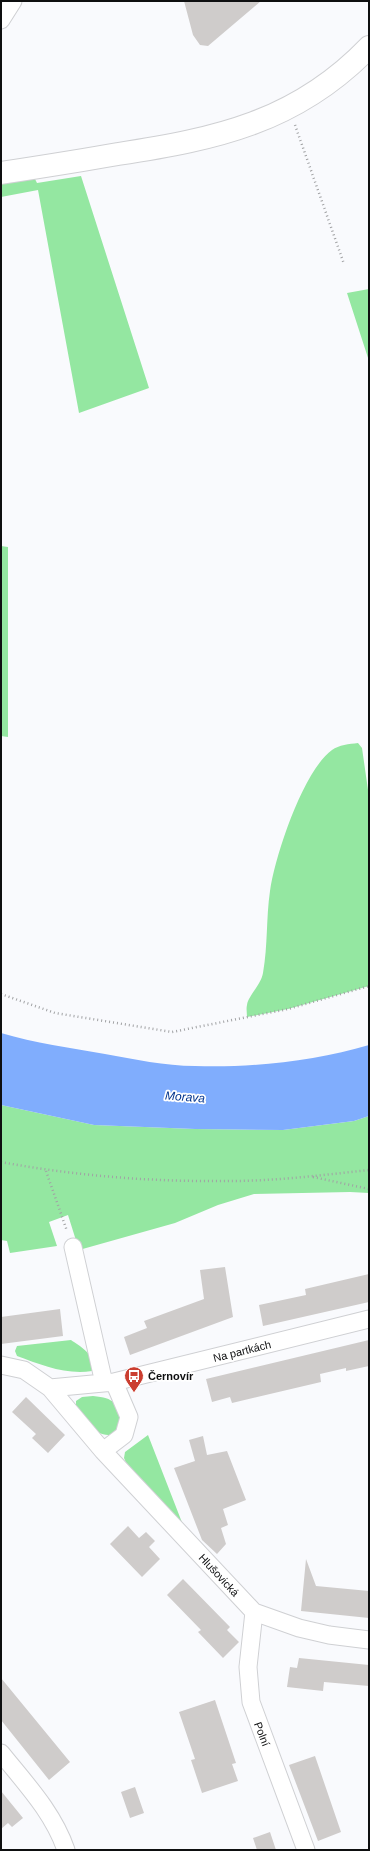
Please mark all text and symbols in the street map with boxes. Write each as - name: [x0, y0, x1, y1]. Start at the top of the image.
- water label: Morava: [165, 1089, 206, 1105]
- street label: Na partkách: [212, 1338, 272, 1364]
- bus stop icon: Černovír: [123, 1365, 145, 1393]
- place label: Černovír: [148, 1370, 194, 1382]
- street label: Hlušovická: [196, 1551, 242, 1599]
- street label: Polní: [252, 1720, 272, 1748]

